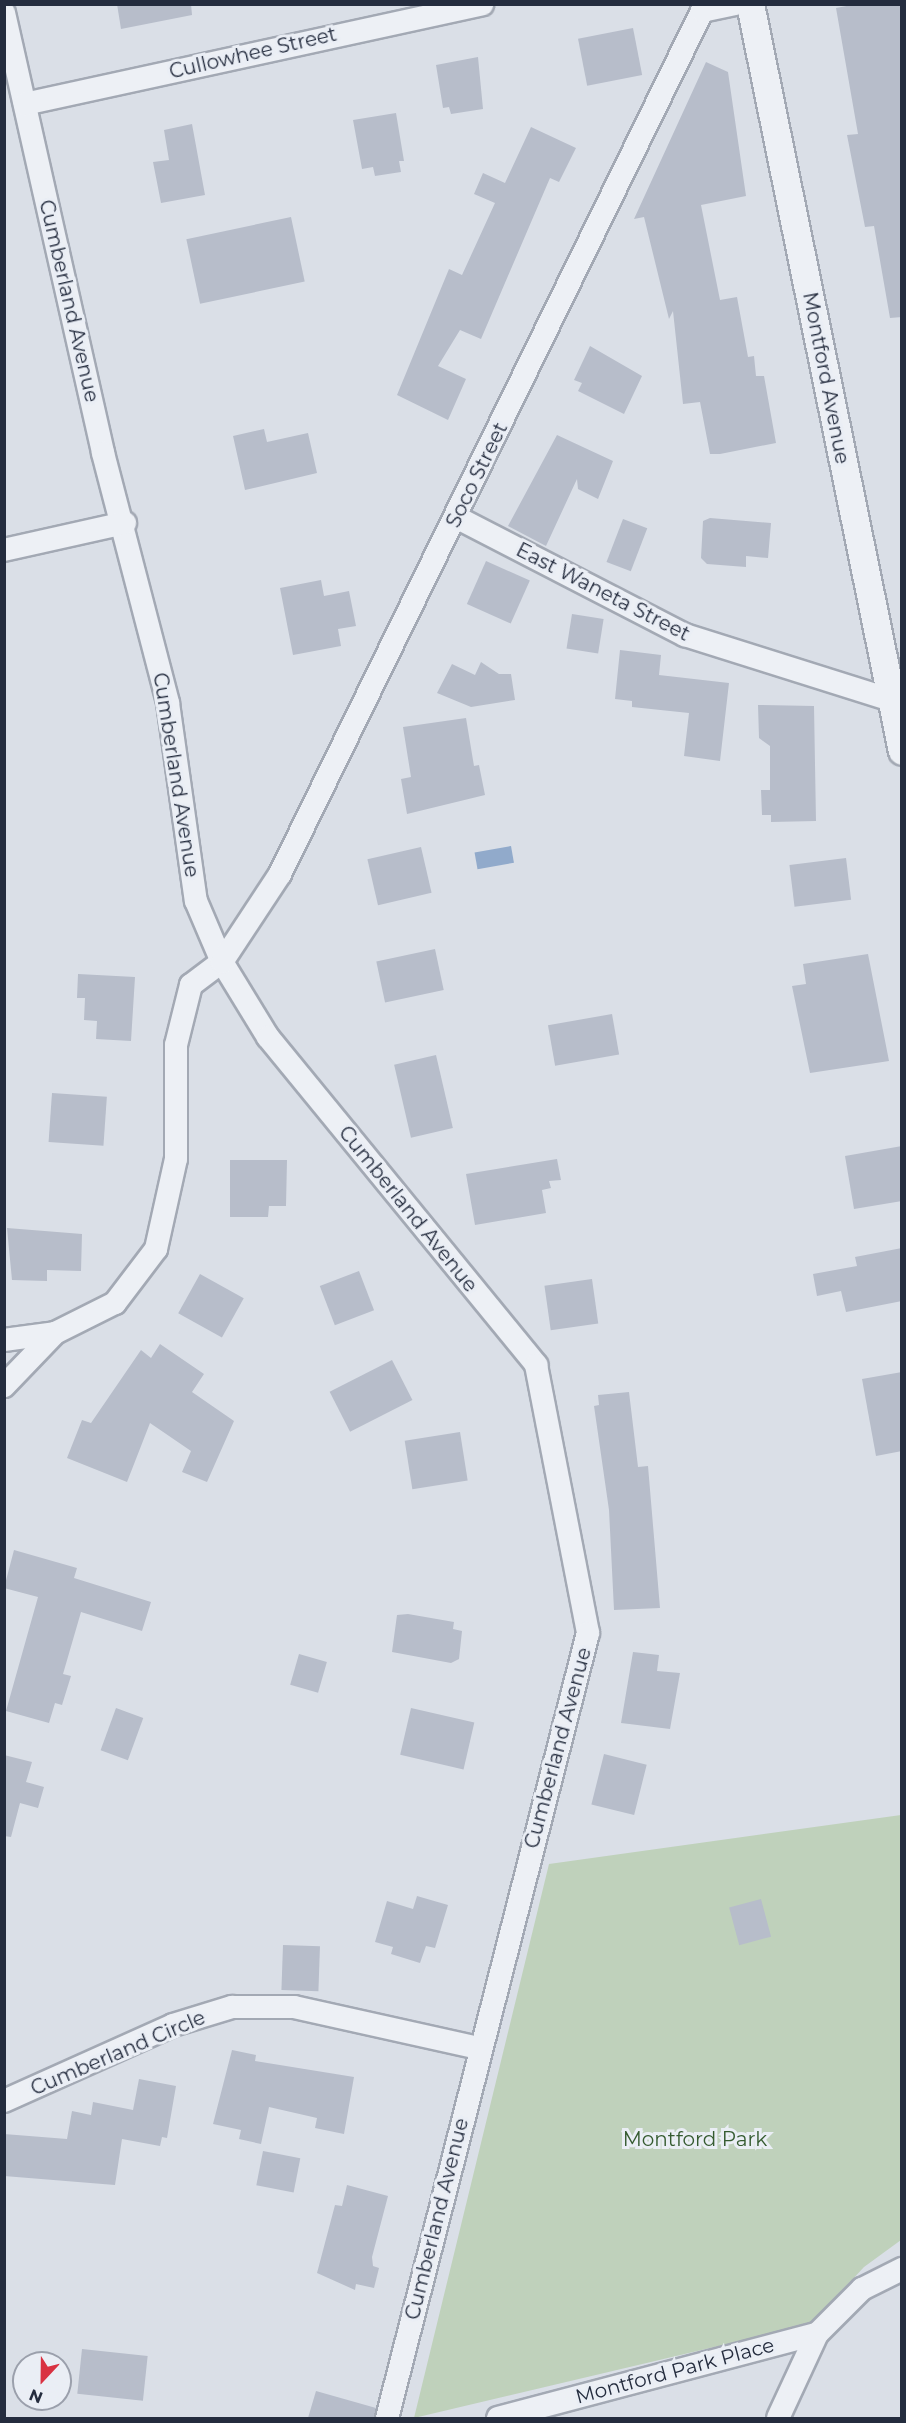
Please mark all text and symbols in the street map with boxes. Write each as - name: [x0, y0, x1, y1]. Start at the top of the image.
- street label: Cullowhee Street: [167, 22, 339, 84]
- street label: Cumberland Avenue: [34, 197, 104, 405]
- street label: Montford Avenue: [798, 290, 854, 466]
- street label: Soco Street: [441, 418, 513, 532]
- street label: East Waneta Street: [512, 538, 694, 646]
- street label: Cumberland Avenue: [148, 671, 204, 879]
- street label: Cumberland Avenue: [334, 1121, 482, 1297]
- street label: Cumberland Avenue: [520, 1645, 596, 1851]
- street label: Cumberland Circle: [27, 2005, 209, 2101]
- street label: Cumberland Avenue: [400, 2116, 474, 2322]
- park label: Montford Park: [623, 2127, 767, 2151]
- street label: Montford Park Place: [573, 2333, 777, 2409]
- north arrow: [12, 2351, 72, 2411]
- text: N: [26, 2385, 45, 2408]

